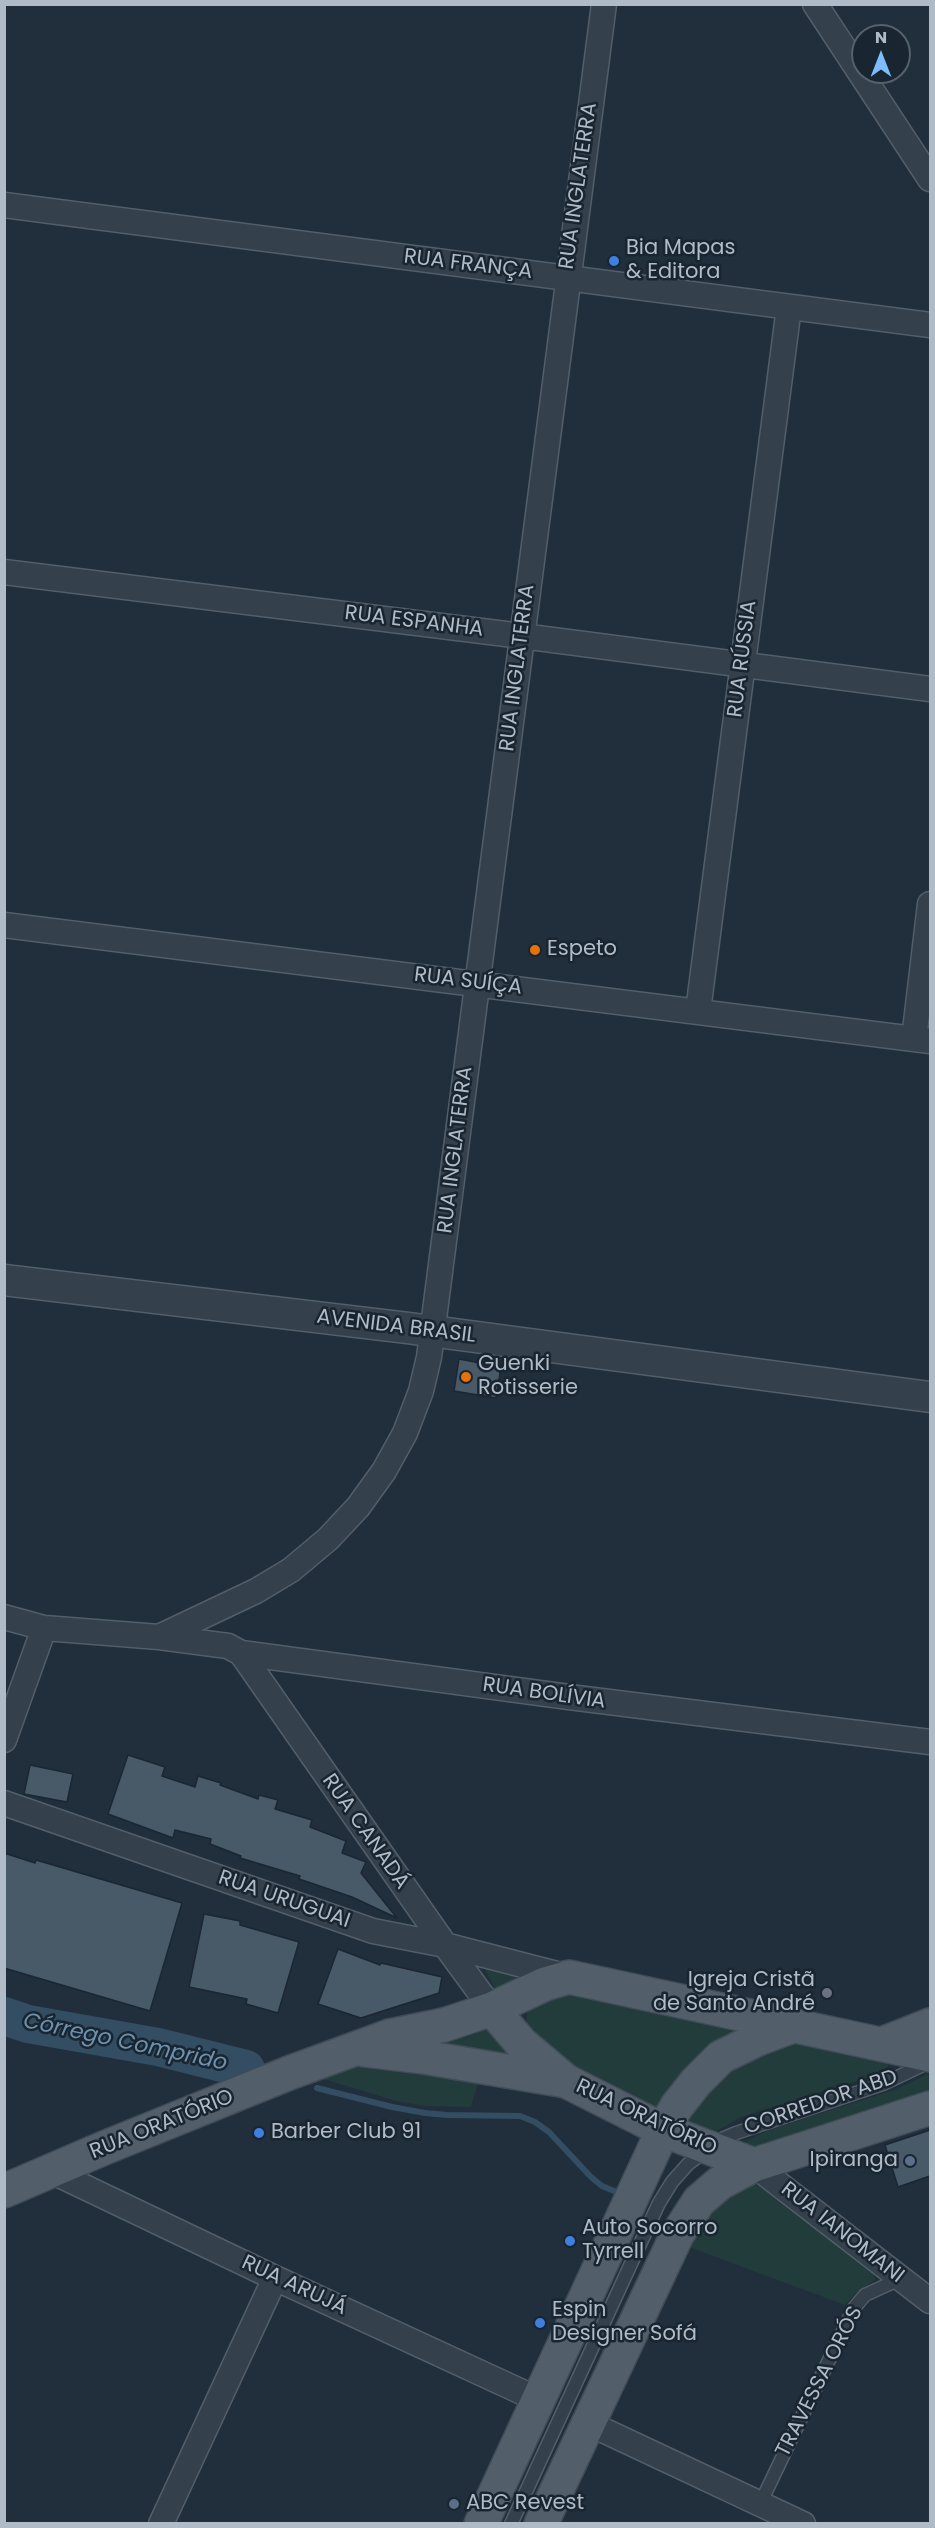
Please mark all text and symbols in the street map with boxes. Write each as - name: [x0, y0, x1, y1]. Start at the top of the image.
- north arrow: [851, 24, 911, 84]
- text: N: [875, 26, 887, 49]
- street label: RUA INGLATERRA: [555, 101, 603, 271]
- place label: Bia Mapas & Editora: [626, 236, 735, 286]
- street label: RUA FRANÇA: [402, 245, 534, 285]
- marker: Bia Mapas & Editora: [607, 254, 621, 268]
- street label: RUA INGLATERRA: [495, 583, 541, 753]
- street label: RUA RÚSSIA: [723, 599, 763, 719]
- street label: RUA ESPANHA: [343, 601, 485, 643]
- place label: Espeto: [547, 937, 617, 963]
- marker: Espeto: [528, 943, 542, 957]
- street label: RUA SUÍÇA: [413, 963, 523, 1001]
- street label: RUA INGLATERRA: [433, 1065, 479, 1235]
- street label: AVENIDA BRASIL: [315, 1305, 477, 1349]
- place label: Guenki Rotisserie: [478, 1352, 578, 1402]
- marker: Guenki Rotisserie: [459, 1370, 473, 1384]
- street label: RUA BOLÍVIA: [481, 1673, 607, 1715]
- street label: RUA CANADÁ: [316, 1769, 414, 1895]
- street label: RUA URUGUAI: [215, 1866, 353, 1934]
- place label: Igreja Cristã de Santo André: [653, 1968, 815, 2018]
- marker: Igreja Cristã de Santo André: [820, 1986, 834, 2000]
- water label: Córrego Comprido: [21, 2008, 229, 2078]
- street label: CORREDOR ABD: [741, 2065, 901, 2141]
- street label: RUA ORATÓRIO: [572, 2074, 720, 2162]
- street label: RUA ORATÓRIO: [87, 2085, 237, 2165]
- place label: Barber Club 91: [271, 2120, 421, 2146]
- marker: Barber Club 91: [252, 2126, 266, 2140]
- place label: Ipiranga: [810, 2148, 898, 2174]
- marker: Ipiranga: [903, 2154, 917, 2168]
- street label: RUA IANOMANI: [775, 2177, 909, 2289]
- place label: Auto Socorro Tyrrell: [582, 2216, 717, 2266]
- marker: Auto Socorro Tyrrell: [563, 2234, 577, 2248]
- street label: RUA ARUJÁ: [237, 2251, 351, 2321]
- place label: Espin Designer Sofá: [552, 2298, 697, 2348]
- street label: TRAVESSA ORÓS: [771, 2302, 869, 2462]
- marker: Espin Designer Sofá: [533, 2316, 547, 2330]
- place label: ABC Revest: [466, 2491, 584, 2517]
- marker: ABC Revest: [447, 2497, 461, 2511]

